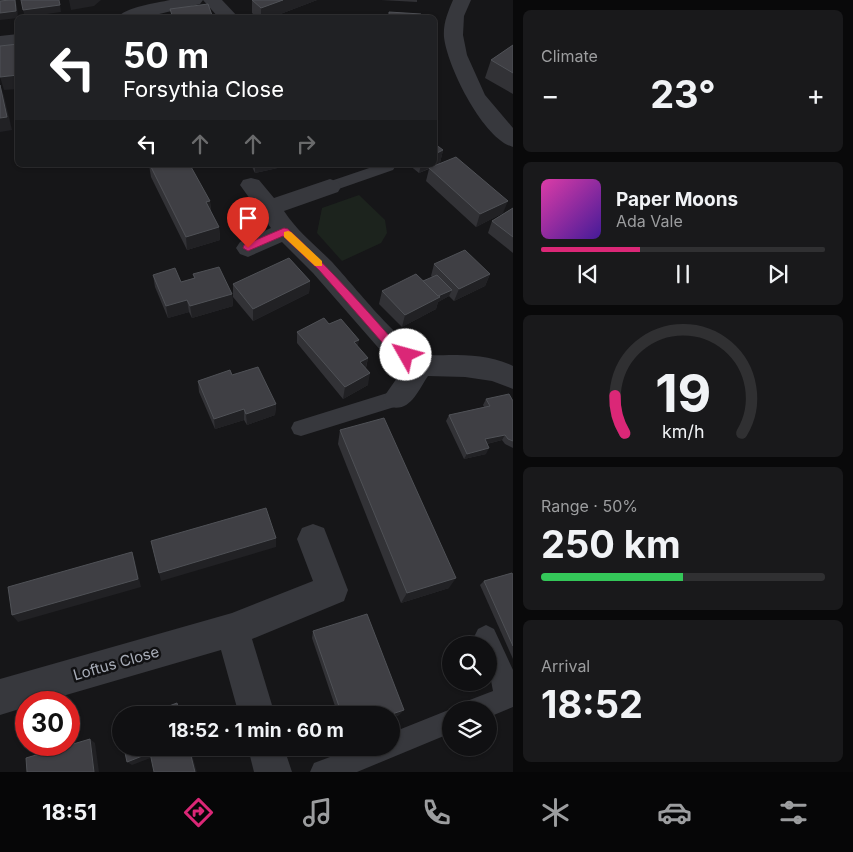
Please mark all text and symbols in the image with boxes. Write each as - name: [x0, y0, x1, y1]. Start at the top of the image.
- text: 50 m: [123, 34, 209, 76]
- icon: left: [40, 35, 105, 100]
- text: Climate: [541, 46, 598, 66]
- text: 23°: [650, 71, 716, 117]
- text: Forsythia Close: [123, 76, 284, 102]
- text: −: [541, 78, 560, 112]
- text: +: [806, 78, 825, 112]
- icon: left: [133, 130, 161, 158]
- icon: ahead: [186, 130, 214, 158]
- icon: ahead: [239, 130, 267, 158]
- icon: right: [292, 130, 320, 158]
- text: Paper Moons: [616, 188, 738, 211]
- pin: [227, 197, 269, 248]
- icon: arrive: [234, 204, 262, 232]
- text: Ada Vale: [616, 211, 683, 231]
- icon: previous: [574, 260, 602, 288]
- icon: pause: [669, 260, 697, 288]
- icon: next: [764, 260, 792, 288]
- position arrow: [379, 328, 431, 380]
- text: 19: [655, 362, 711, 425]
- text: km/h: [662, 421, 704, 442]
- text: Range · 50%: [541, 496, 638, 516]
- text: 250 km: [541, 521, 681, 567]
- map controls: [442, 636, 497, 756]
- button: search: [442, 636, 497, 691]
- street label: Loftus Close: [71, 642, 161, 684]
- text: Arrival: [541, 656, 590, 676]
- text: 18:52: [541, 681, 643, 727]
- speed limit sign: 30: [15, 691, 80, 756]
- button: layers: [442, 701, 497, 756]
- text: 18:52 · 1 min · 60 m: [168, 719, 344, 742]
- icon: directions: [181, 795, 216, 830]
- icon: music: [300, 795, 335, 830]
- icon: phone: [419, 795, 454, 830]
- icon: climate: [538, 795, 573, 830]
- icon: car: [657, 795, 692, 830]
- icon: filters: [776, 795, 811, 830]
- text: 18:51: [42, 799, 97, 825]

